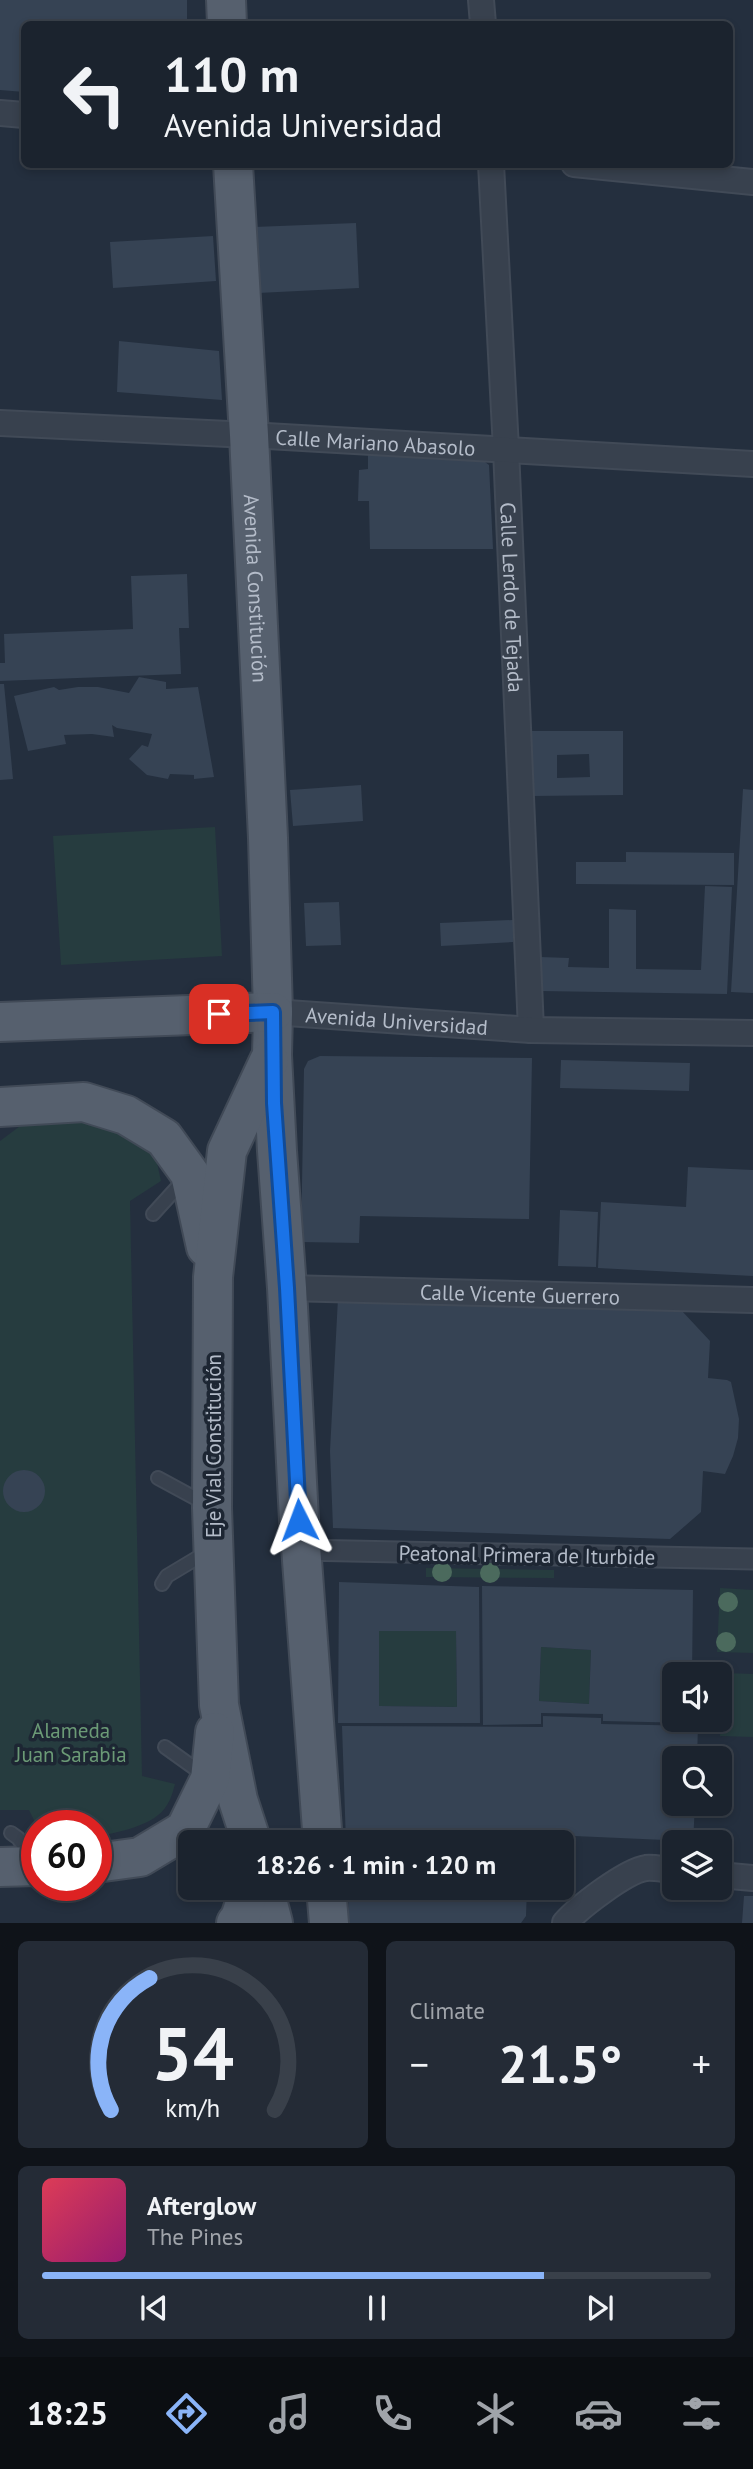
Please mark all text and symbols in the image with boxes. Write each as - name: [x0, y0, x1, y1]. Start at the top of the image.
- text: 110 m: [164, 42, 299, 106]
- icon: left: [49, 49, 140, 140]
- text: Avenida Universidad: [164, 104, 442, 146]
- street label: Calle Mariano Abasolo: [275, 423, 476, 462]
- street label: Avenida Constitución: [238, 494, 274, 683]
- street label: Calle Lerdo de Tejada: [495, 502, 530, 693]
- pin: [189, 984, 249, 1044]
- icon: arrive: [200, 995, 238, 1033]
- street label: Avenida Universidad: [305, 1001, 489, 1040]
- street label: Calle Vicente Guerrero: [420, 1278, 620, 1310]
- street label: Eje Vial Constitución: [200, 1354, 227, 1538]
- position arrow: [262, 1483, 336, 1557]
- street label: Peatonal Primera de Iturbide: [398, 1539, 656, 1571]
- map controls: [662, 1662, 732, 1900]
- button: sound: [662, 1662, 732, 1732]
- park label: Alameda Juan Sarabia: [14, 1717, 127, 1768]
- button: search: [662, 1746, 732, 1816]
- speed limit sign: 60: [21, 1810, 112, 1901]
- button: layers: [662, 1830, 732, 1900]
- text: 18:26 · 1 min · 120 m: [256, 1848, 496, 1881]
- text: Climate: [410, 1996, 485, 2025]
- text: 54: [151, 2007, 234, 2101]
- text: 21.5°: [498, 2030, 622, 2097]
- text: −: [410, 2039, 429, 2088]
- text: +: [692, 2039, 711, 2088]
- text: km/h: [165, 2092, 220, 2124]
- text: Afterglow: [147, 2189, 256, 2222]
- text: The Pines: [147, 2222, 243, 2251]
- icon: previous: [135, 2289, 173, 2327]
- icon: pause: [358, 2289, 396, 2327]
- icon: next: [581, 2289, 619, 2327]
- icon: directions: [162, 2389, 211, 2438]
- icon: music: [265, 2389, 314, 2438]
- icon: phone: [368, 2389, 417, 2438]
- icon: climate: [471, 2389, 520, 2438]
- icon: car: [574, 2389, 623, 2438]
- icon: filters: [677, 2389, 726, 2438]
- text: 18:25: [27, 2392, 108, 2434]

